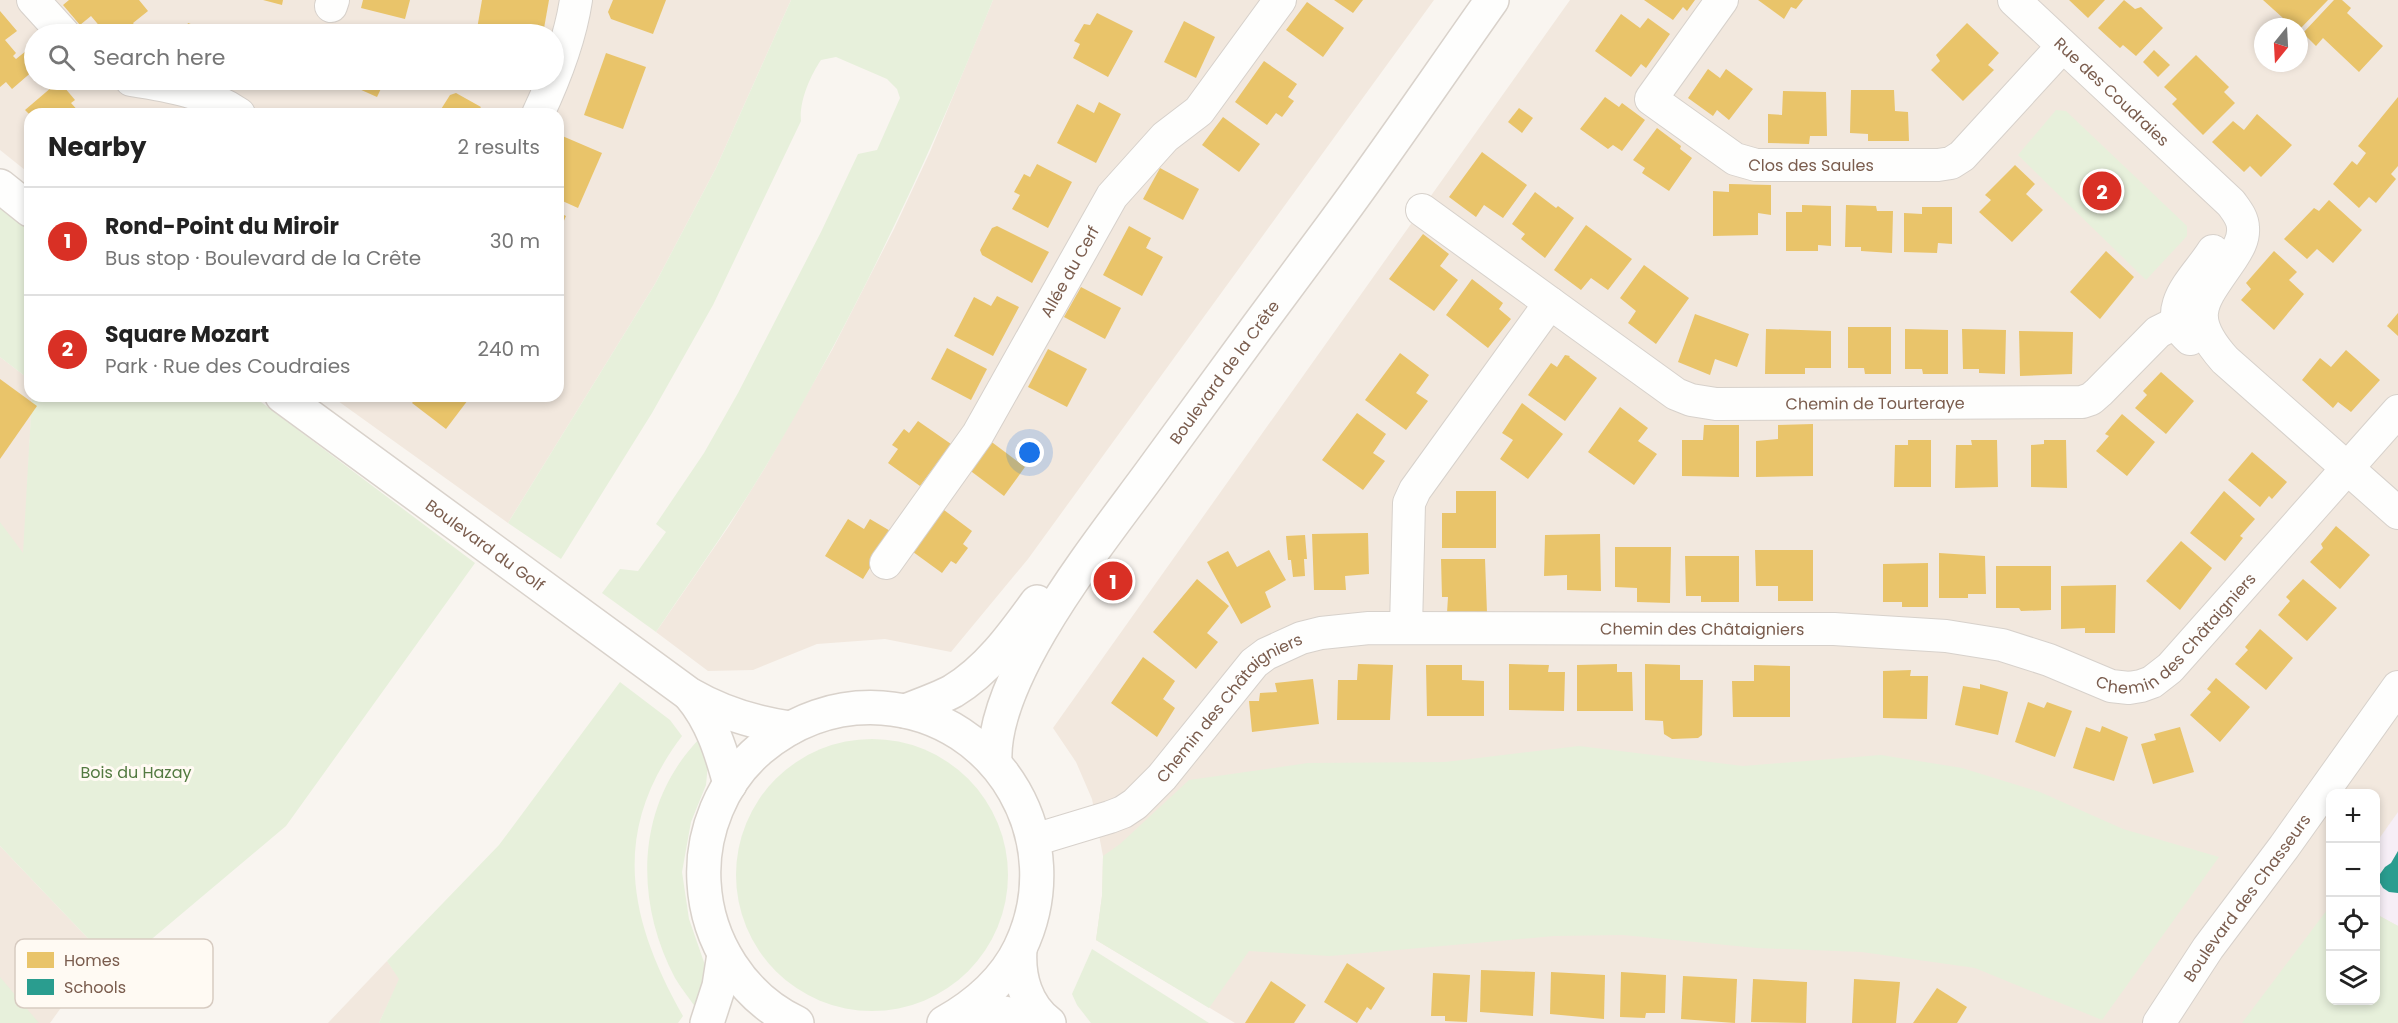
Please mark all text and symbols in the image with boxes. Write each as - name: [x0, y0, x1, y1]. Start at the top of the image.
- north arrow: [2254, 18, 2308, 72]
- search box: [24, 24, 564, 90]
- street label: Rue des Coudraies: [2049, 32, 2175, 151]
- icon: search: [45, 41, 78, 74]
- text: Search here: [93, 42, 226, 73]
- text: Nearby: [48, 129, 146, 165]
- text: 2 results: [457, 133, 540, 161]
- street label: Clos des Saules: [1746, 152, 1874, 177]
- pin: 2: [2082, 168, 2122, 213]
- text: Rond-Point du Miroir: [105, 211, 339, 242]
- street label: Allée du Cerf: [1035, 222, 1104, 321]
- text: 1: [64, 227, 71, 255]
- text: 30 m: [490, 227, 540, 255]
- text: Bus stop · Boulevard de la Crête: [105, 244, 421, 272]
- street label: Boulevard de la Crête: [1164, 295, 1285, 449]
- text: Square Mozart: [105, 319, 269, 350]
- text: 2: [62, 335, 73, 363]
- text: 240 m: [477, 335, 540, 363]
- text: Park · Rue des Coudraies: [105, 352, 350, 380]
- street label: Chemin de Tourteraye: [1785, 391, 1965, 415]
- your location: [1015, 438, 1044, 467]
- street label: Boulevard du Golf: [421, 494, 550, 596]
- pin: 1: [1094, 558, 1132, 604]
- street label: Chemin des Châtaigniers: [2092, 568, 2261, 700]
- street label: Chemin des Châtaigniers: [1600, 617, 1804, 640]
- street label: Chemin des Châtaigniers: [1151, 627, 1306, 787]
- park label: Bois du Hazay: [81, 761, 191, 784]
- map controls: [2326, 789, 2380, 1005]
- button: +: [2326, 789, 2380, 843]
- street label: Boulevard des Chasseurs: [2178, 809, 2316, 986]
- button: −: [2326, 843, 2380, 897]
- button: locate: [2326, 897, 2380, 951]
- legend: [15, 939, 213, 1008]
- text: Homes: [64, 949, 120, 972]
- button: layers: [2326, 951, 2380, 1005]
- text: Schools: [64, 976, 126, 999]

